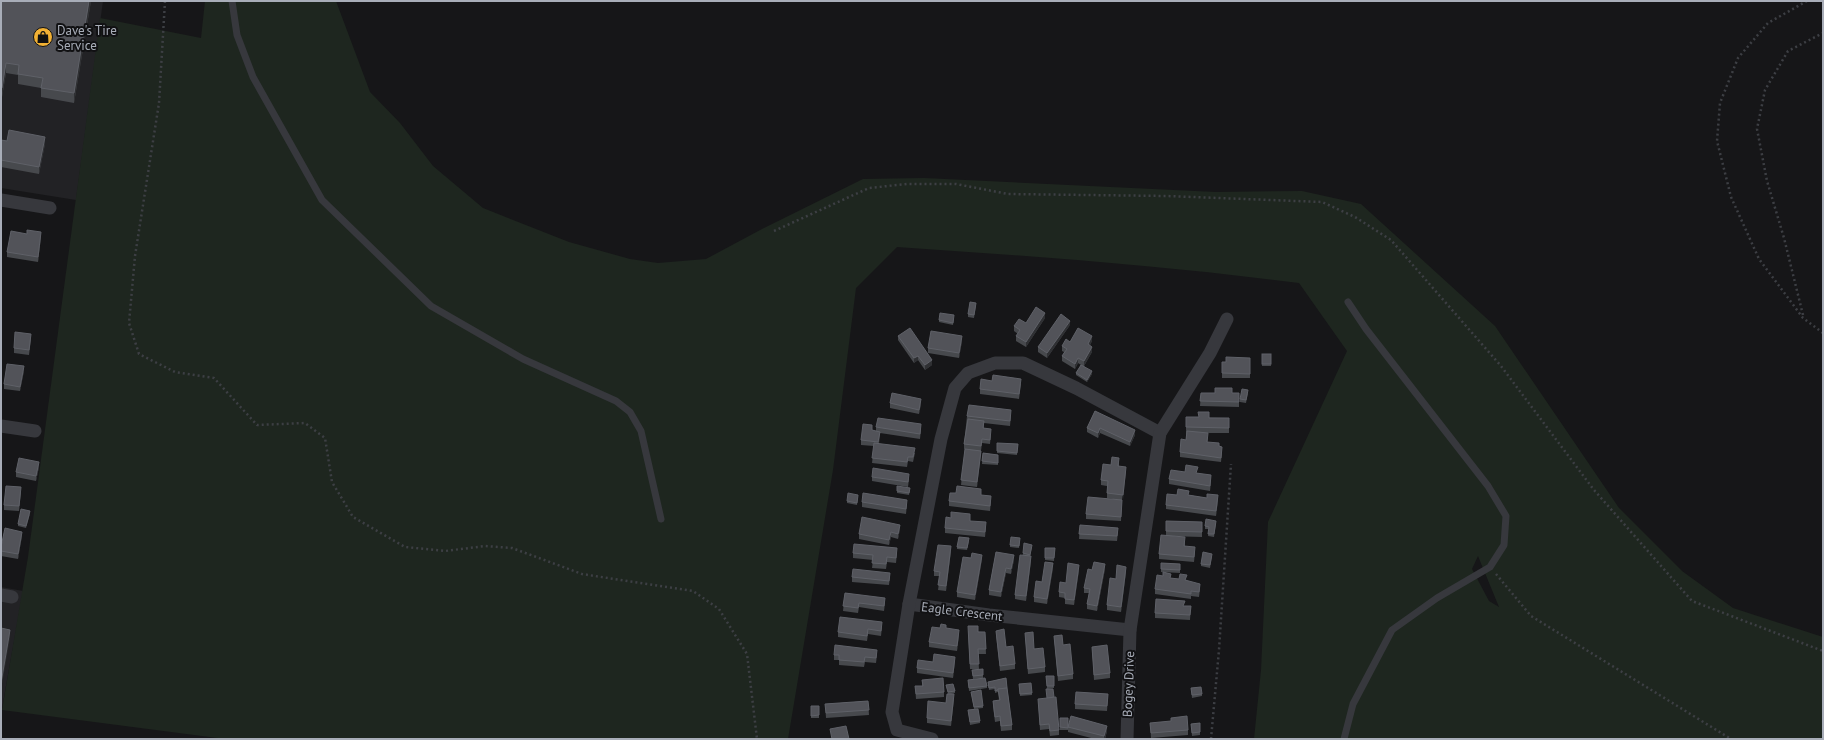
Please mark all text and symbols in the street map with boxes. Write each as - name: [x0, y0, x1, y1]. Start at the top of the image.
- place label: Dave's Tire Service: [57, 22, 117, 54]
- shop icon: Dave's Tire Service: [32, 26, 54, 48]
- street label: Eagle Crescent: [920, 598, 1004, 625]
- street label: Bogey Drive: [1119, 651, 1138, 717]

